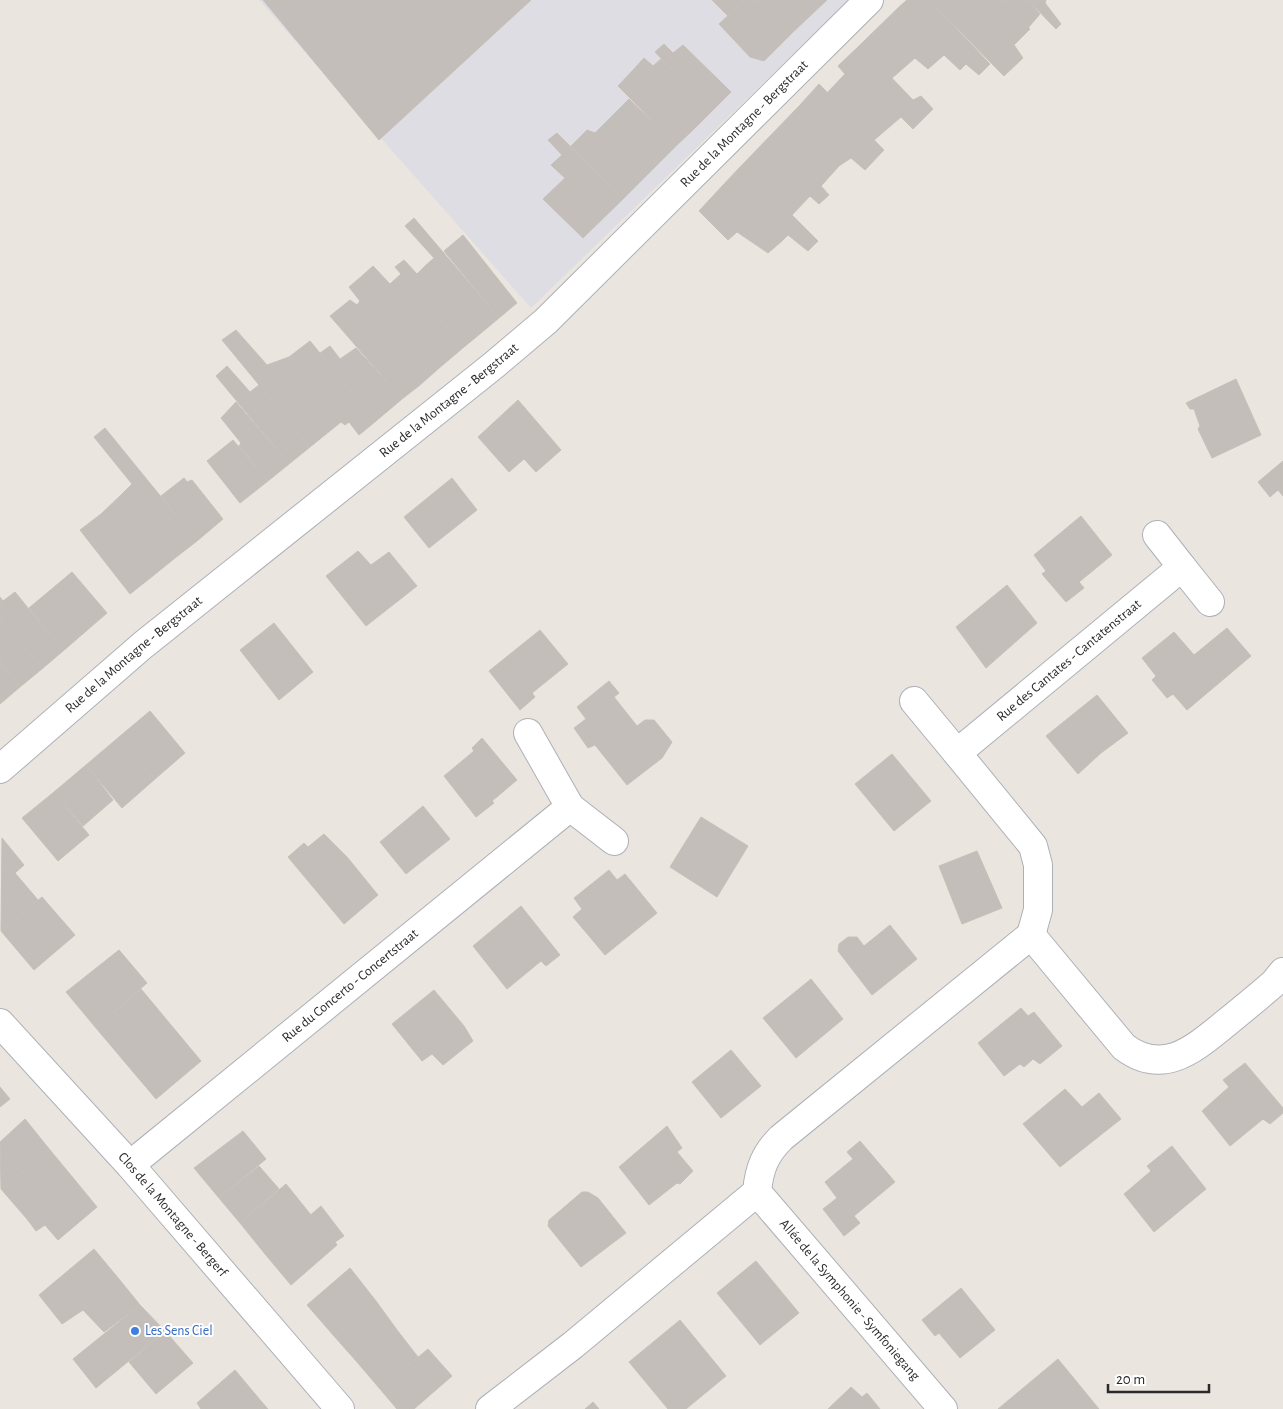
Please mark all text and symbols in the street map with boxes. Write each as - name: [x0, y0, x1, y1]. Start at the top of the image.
- street label: Rue de la Montagne - Bergstraat: [678, 57, 811, 190]
- street label: Rue de la Montagne - Bergstraat: [377, 340, 521, 460]
- street label: Rue de la Montagne - Bergstraat: [63, 593, 205, 716]
- street label: Rue des Cantates - Cantatenstraat: [994, 597, 1144, 724]
- street label: Rue du Concerto - Concertstraat: [280, 926, 421, 1045]
- street label: Clos de la Montagne - Bergerf: [115, 1150, 230, 1280]
- street label: Allée de la Symphonie - Symfoniegang: [777, 1217, 922, 1383]
- place label: Les Sens Ciel: [145, 1324, 213, 1338]
- marker: Les Sens Ciel: [129, 1325, 141, 1337]
- scale bar: [1108, 1362, 1209, 1394]
- text: 20 m: [1116, 1372, 1145, 1387]

